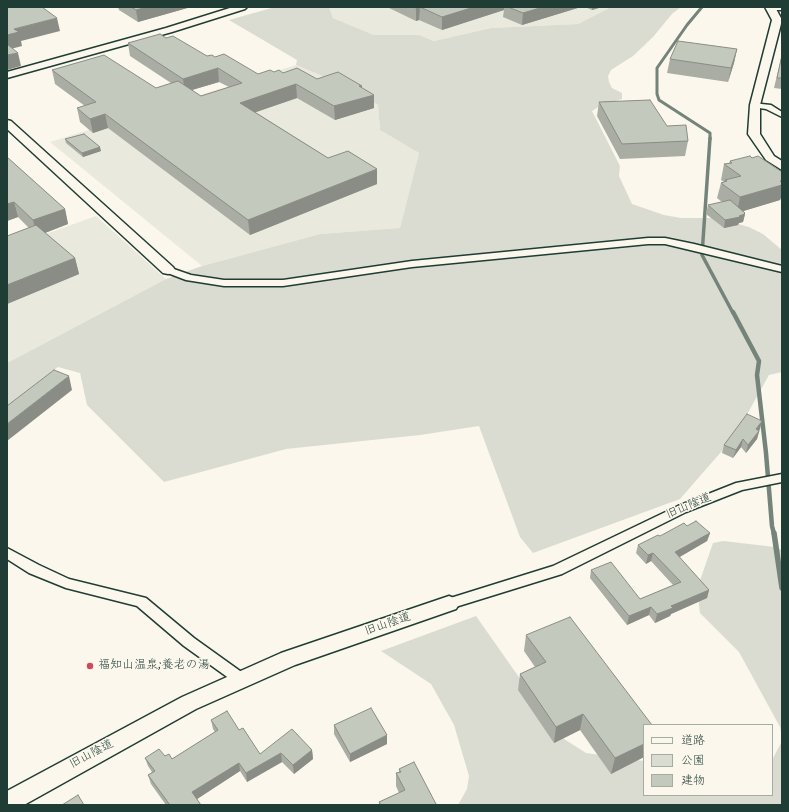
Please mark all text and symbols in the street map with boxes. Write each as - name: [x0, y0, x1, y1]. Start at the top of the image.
- street label: 旧山陰道: [664, 491, 714, 523]
- street label: 旧山陰道: [363, 610, 413, 640]
- place label: 福知山温泉;養老の湯: [98, 659, 210, 673]
- marker: 福知山温泉;養老の湯: [85, 661, 95, 671]
- legend: [643, 724, 773, 796]
- text: 道路: [681, 731, 705, 750]
- street label: 旧山陰道: [67, 737, 117, 773]
- text: 公園: [681, 751, 705, 770]
- text: 建物: [681, 771, 705, 790]

